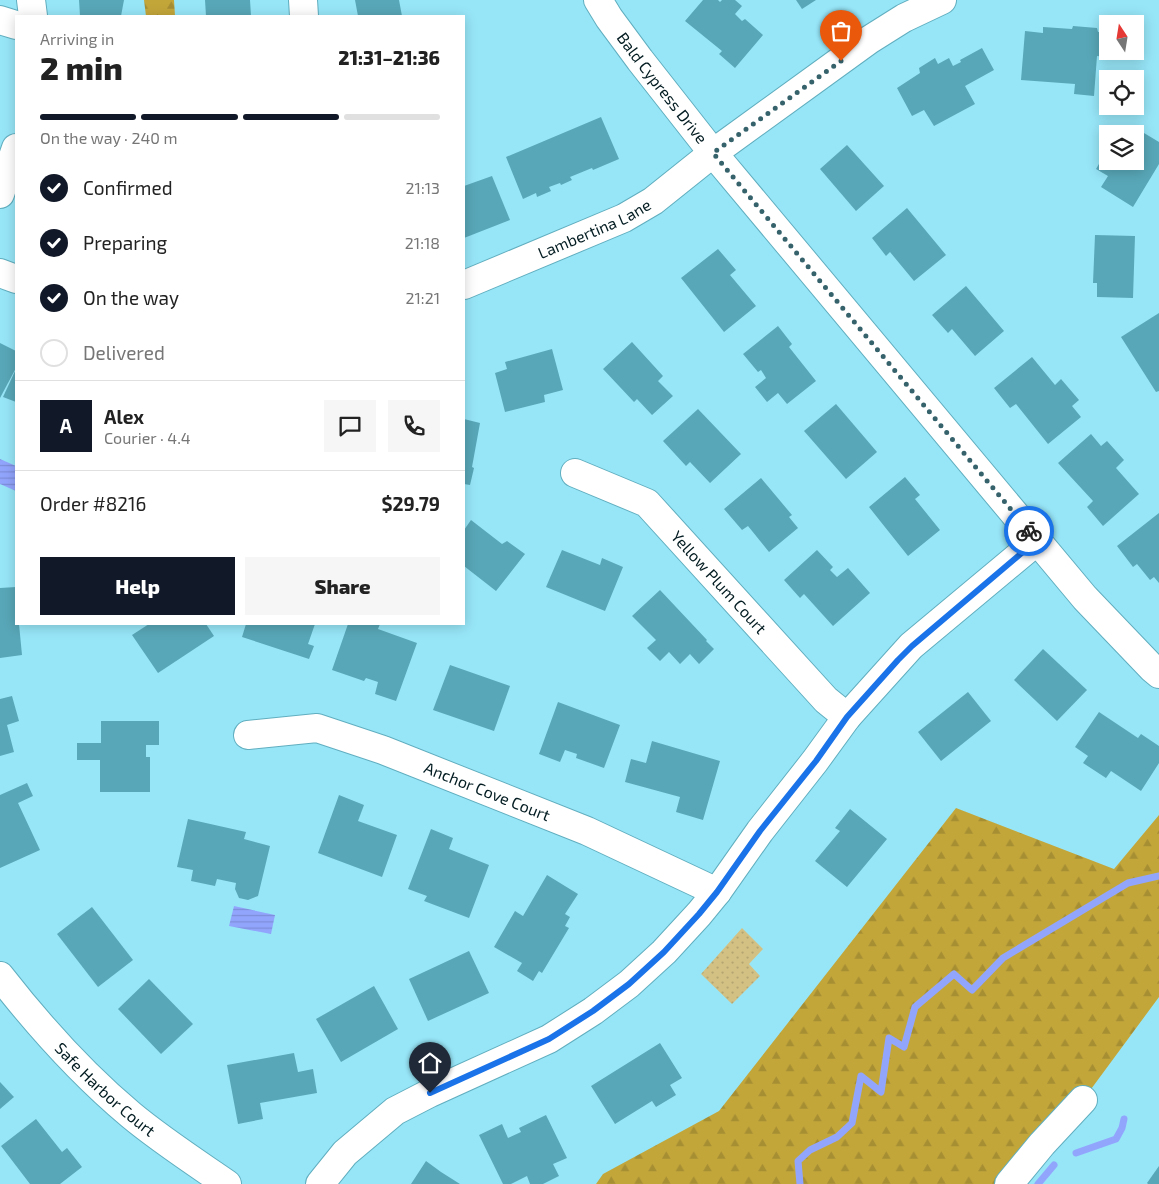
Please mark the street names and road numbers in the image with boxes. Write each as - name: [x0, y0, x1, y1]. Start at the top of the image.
- street label: Bald Cypress Drive: [614, 28, 712, 147]
- street label: Lambertina Lane: [535, 194, 654, 262]
- street label: Yellow Plum Court: [668, 526, 771, 637]
- street label: Anchor Cove Court: [422, 757, 553, 824]
- street label: Safe Harbor Court: [52, 1038, 159, 1140]

